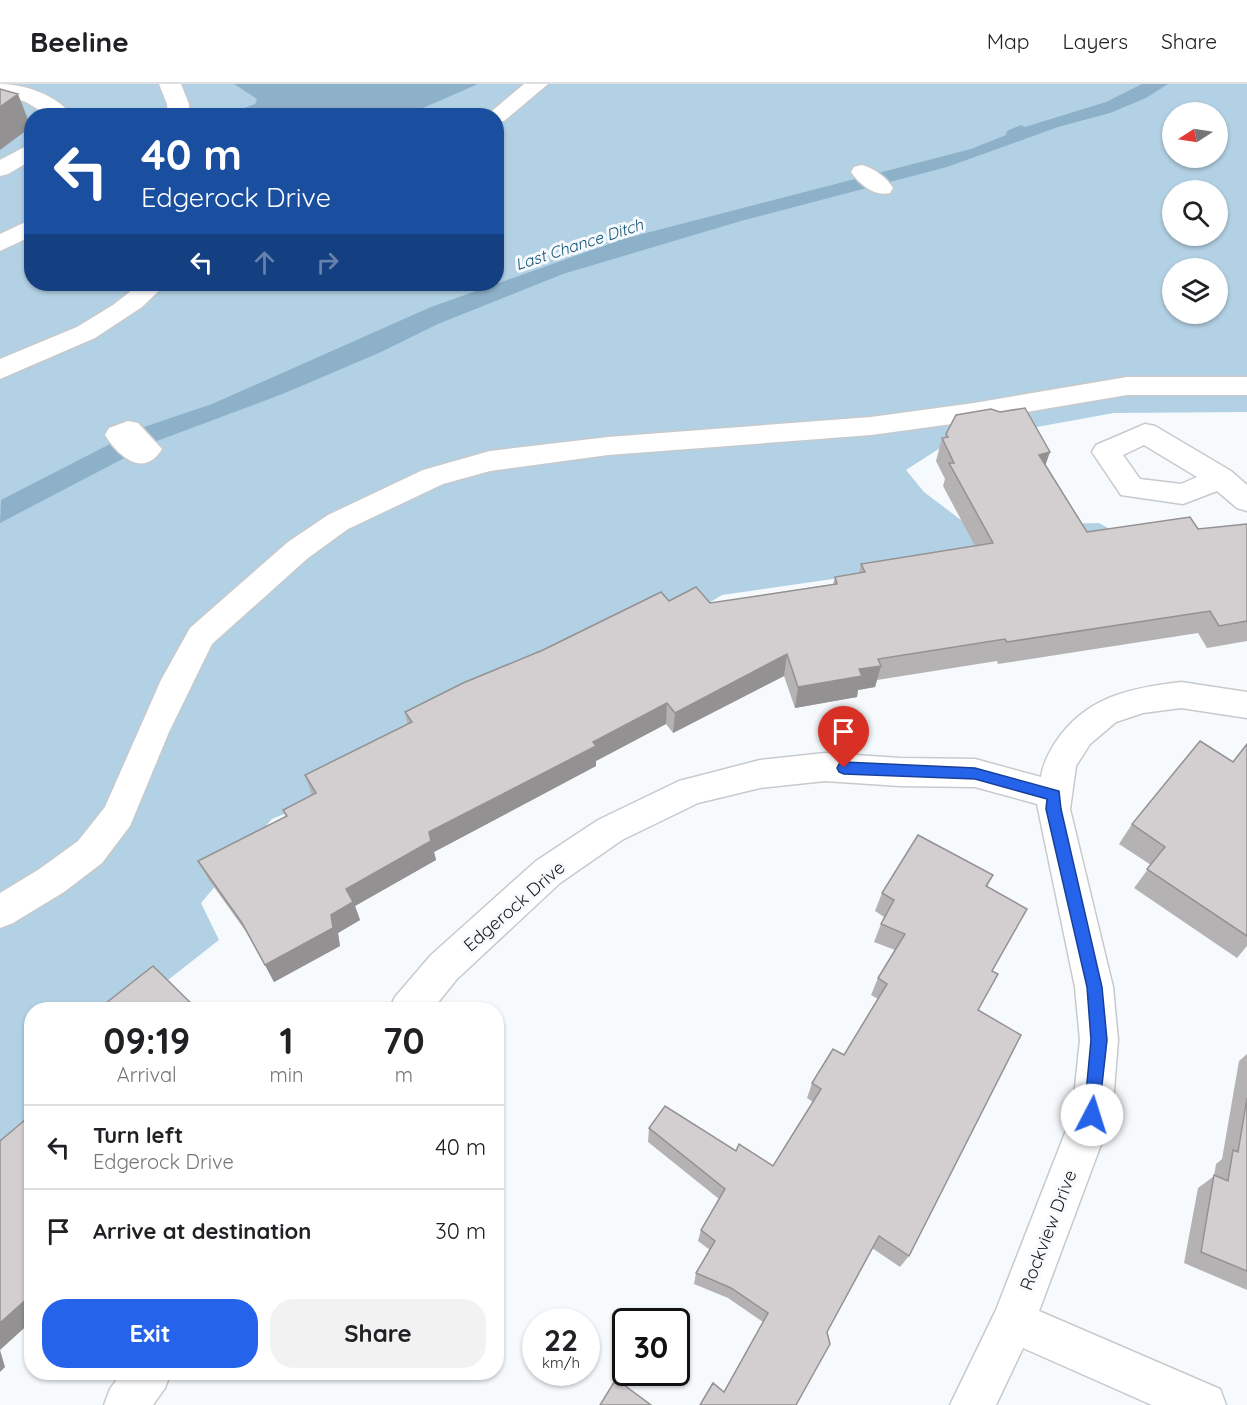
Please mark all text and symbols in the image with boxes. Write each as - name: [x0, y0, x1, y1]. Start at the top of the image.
- text: Beeline: [30, 24, 129, 59]
- text: Map: [987, 28, 1030, 54]
- text: Layers: [1063, 28, 1128, 54]
- text: Share: [1161, 28, 1217, 54]
- north arrow: [1162, 102, 1228, 168]
- map controls: [1162, 102, 1228, 324]
- text: 40 m: [141, 128, 242, 181]
- icon: left: [42, 132, 120, 210]
- text: Edgerock Drive: [141, 180, 331, 214]
- button: search: [1162, 180, 1228, 246]
- water label: Last Chance Ditch: [513, 214, 646, 274]
- icon: left: [185, 246, 218, 279]
- icon: ahead: [248, 246, 281, 279]
- icon: right: [311, 246, 344, 279]
- button: layers: [1162, 258, 1228, 324]
- pin: [818, 706, 869, 768]
- icon: arrive: [827, 715, 860, 748]
- street label: Edgerock Drive: [459, 856, 569, 956]
- text: 09:19: [103, 1018, 190, 1063]
- text: 1: [279, 1018, 293, 1063]
- text: 70: [383, 1018, 425, 1063]
- text: Arrival: [117, 1062, 177, 1087]
- text: min: [269, 1062, 304, 1087]
- text: m: [395, 1062, 413, 1087]
- position arrow: [1060, 1083, 1124, 1147]
- text: Turn left: [93, 1121, 183, 1149]
- icon: left: [42, 1131, 75, 1164]
- text: 40 m: [435, 1133, 486, 1161]
- text: Edgerock Drive: [93, 1149, 234, 1174]
- street label: Rockview Drive: [1014, 1167, 1082, 1293]
- icon: arrive: [42, 1215, 75, 1248]
- text: Arrive at destination: [93, 1217, 311, 1245]
- text: 30 m: [435, 1217, 486, 1245]
- button: Exit: [42, 1299, 258, 1368]
- button: Share: [270, 1299, 486, 1368]
- speed limit sign: 30: [612, 1308, 690, 1386]
- text: 22: [544, 1321, 578, 1359]
- text: km/h: [542, 1353, 580, 1372]

